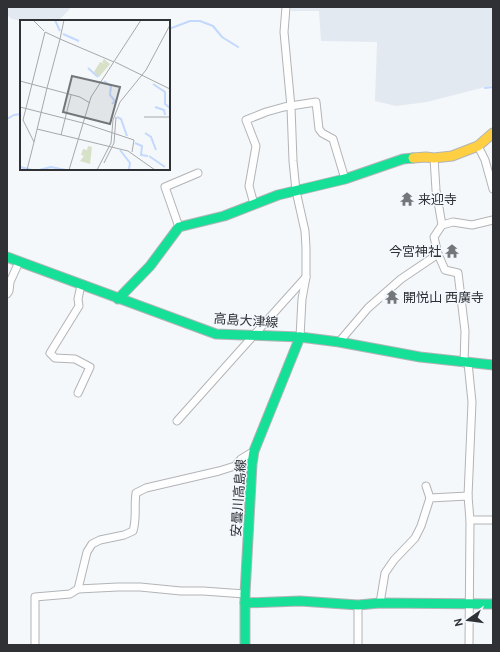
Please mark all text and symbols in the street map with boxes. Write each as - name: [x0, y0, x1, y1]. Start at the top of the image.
- inset map: [20, 20, 170, 170]
- temple icon: 来迎寺: [399, 191, 415, 207]
- place label: 来迎寺: [418, 191, 457, 207]
- place label: 今宮神社: [389, 243, 441, 259]
- temple icon: 今宮神社: [444, 243, 460, 259]
- temple icon: 開悦山 西廣寺: [384, 289, 400, 305]
- place label: 開悦山 西廣寺: [403, 289, 484, 305]
- street label: 高島大津線: [213, 310, 279, 330]
- street label: 安曇川高島線: [227, 459, 249, 537]
- north arrow: [448, 600, 488, 640]
- text: N: [451, 617, 466, 628]

